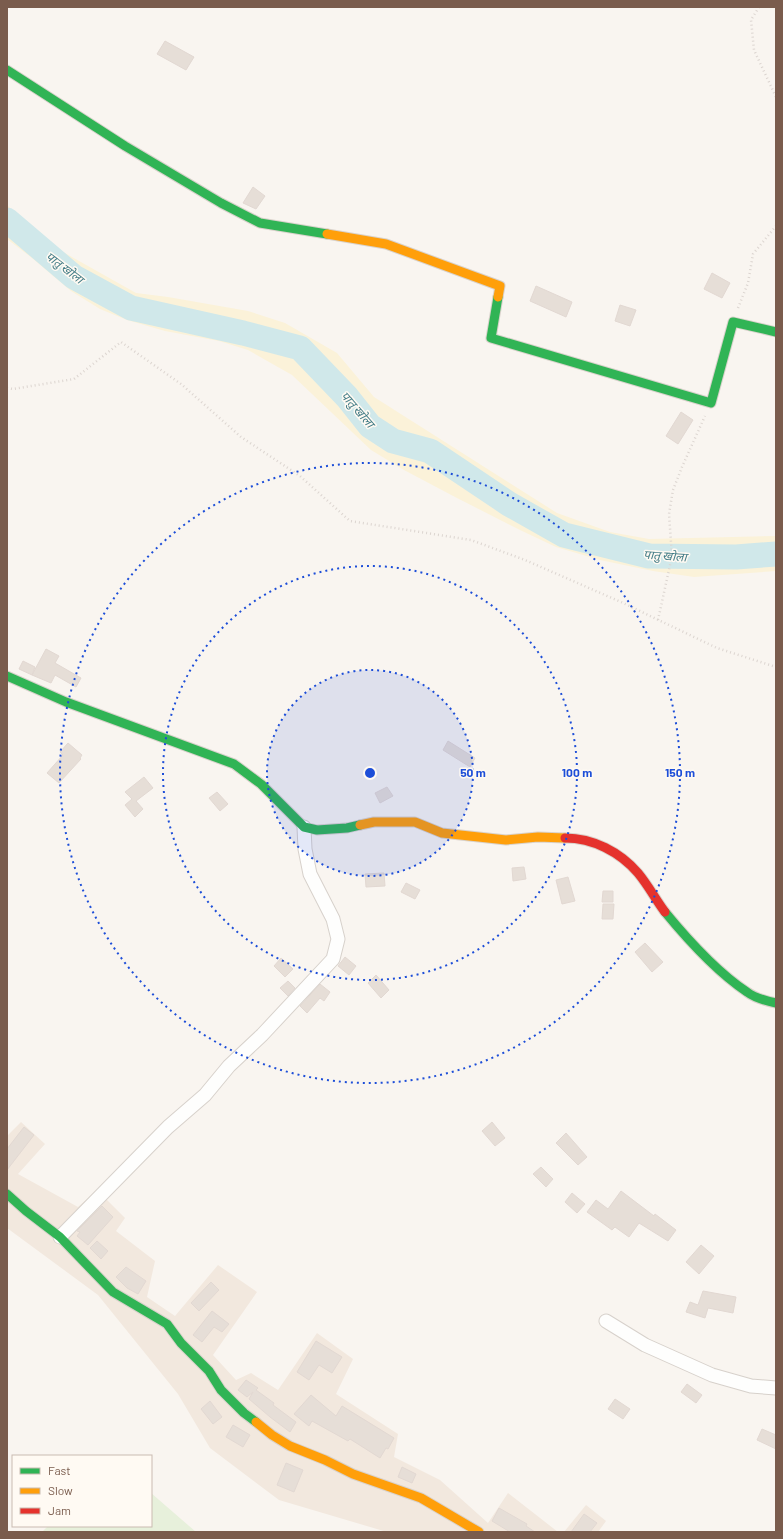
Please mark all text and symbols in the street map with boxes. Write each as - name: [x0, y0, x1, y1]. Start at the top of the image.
- water label: पातु खोला: [42, 248, 89, 289]
- water label: पातु खोला: [337, 388, 379, 433]
- water label: पातु खोला: [643, 547, 690, 566]
- text: 50 m: [460, 765, 486, 779]
- text: 100 m: [562, 765, 592, 779]
- text: 150 m: [665, 765, 695, 779]
- centre of rings: [363, 766, 377, 780]
- legend: [12, 1455, 152, 1527]
- text: Fast: [48, 1463, 71, 1477]
- text: Slow: [48, 1483, 73, 1497]
- text: Jam: [48, 1503, 71, 1517]

